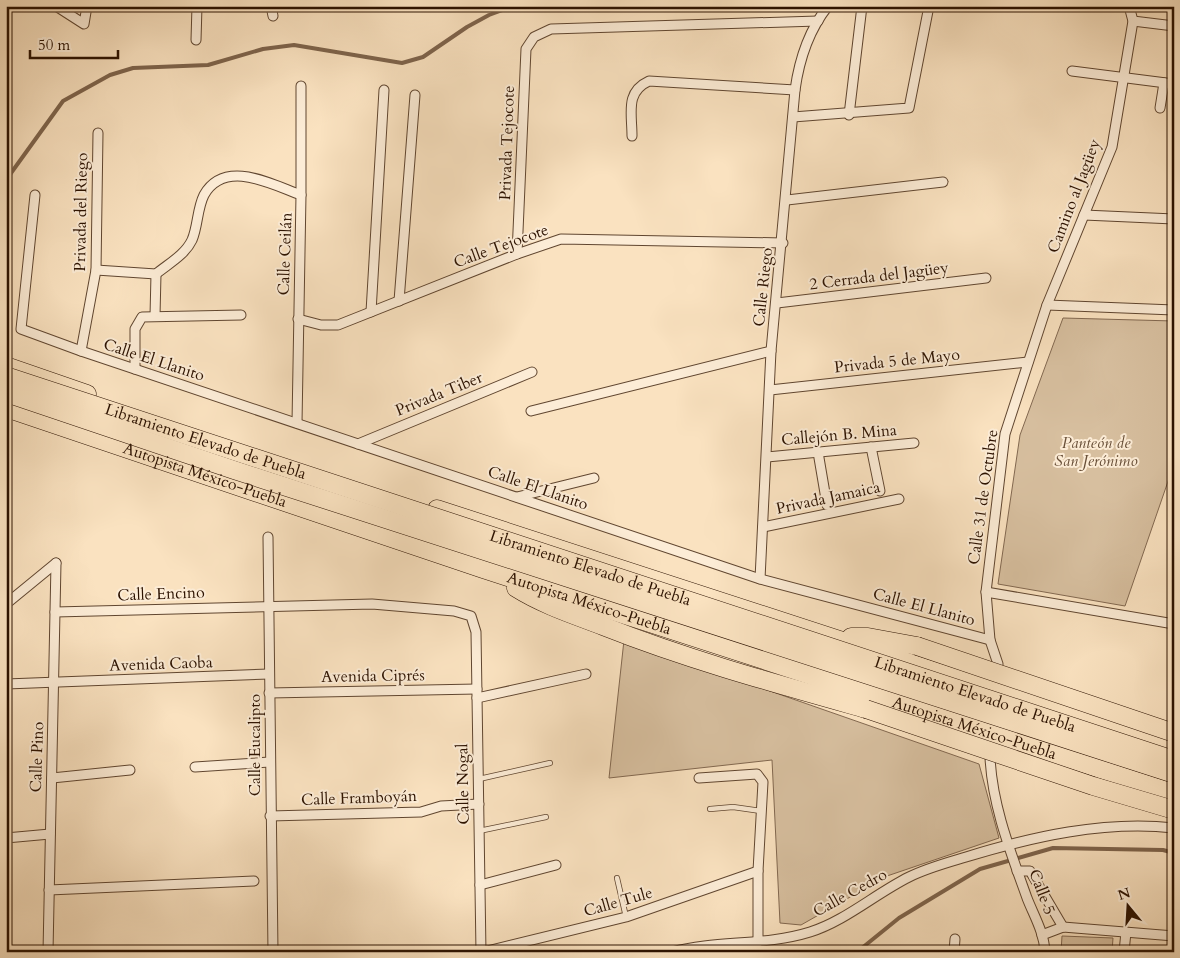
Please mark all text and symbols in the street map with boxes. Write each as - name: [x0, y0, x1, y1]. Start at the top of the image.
- scale bar: [30, 28, 118, 60]
- text: 50 m: [38, 35, 70, 55]
- street label: Privada Tejocote: [494, 85, 520, 201]
- street label: Camino al Jagüey: [1042, 135, 1106, 256]
- street label: Privada del Riego: [69, 152, 93, 272]
- street label: Calle Ceilán: [273, 212, 297, 296]
- street label: Calle Tejocote: [451, 219, 551, 273]
- street label: Calle Riego: [748, 246, 778, 328]
- street label: 2 Cerrada del Jagüey: [808, 256, 950, 295]
- street label: Calle El Llanito: [101, 333, 208, 387]
- street label: Privada 5 de Mayo: [833, 343, 961, 379]
- street label: Privada Tiber: [392, 366, 486, 422]
- street label: Libramiento Elevado de Puebla: [102, 398, 309, 485]
- street label: Callejón B. Mina: [780, 419, 898, 451]
- street label: Calle 31 de Octubre: [963, 428, 1003, 566]
- park label: Panteón de San Jerónimo: [1054, 432, 1138, 472]
- street label: Autopista México-Puebla: [120, 437, 290, 513]
- street label: Calle El Llanito: [485, 460, 592, 516]
- street label: Privada Jamaica: [774, 476, 882, 520]
- street label: Libramiento Elevado de Puebla: [487, 525, 694, 611]
- street label: Autopista México-Puebla: [504, 566, 674, 640]
- street label: Calle Encino: [117, 581, 205, 607]
- street label: Calle El Llanito: [870, 583, 978, 631]
- street label: Avenida Caoba: [109, 651, 213, 677]
- street label: Libramiento Elevado de Puebla: [871, 651, 1079, 738]
- street label: Avenida Ciprés: [321, 664, 425, 688]
- street label: Autopista México-Puebla: [889, 691, 1059, 765]
- street label: Calle Eucalipto: [244, 693, 266, 796]
- street label: Calle Pino: [25, 721, 49, 793]
- street label: Calle Nogal: [451, 743, 475, 825]
- street label: Calle Framboyán: [301, 785, 417, 811]
- street label: Calle Cedro: [809, 863, 891, 922]
- street label: Calle 5: [1023, 866, 1061, 918]
- north arrow: [1102, 880, 1152, 930]
- street label: Calle Tule: [581, 882, 655, 922]
- text: N: [1115, 883, 1133, 905]

